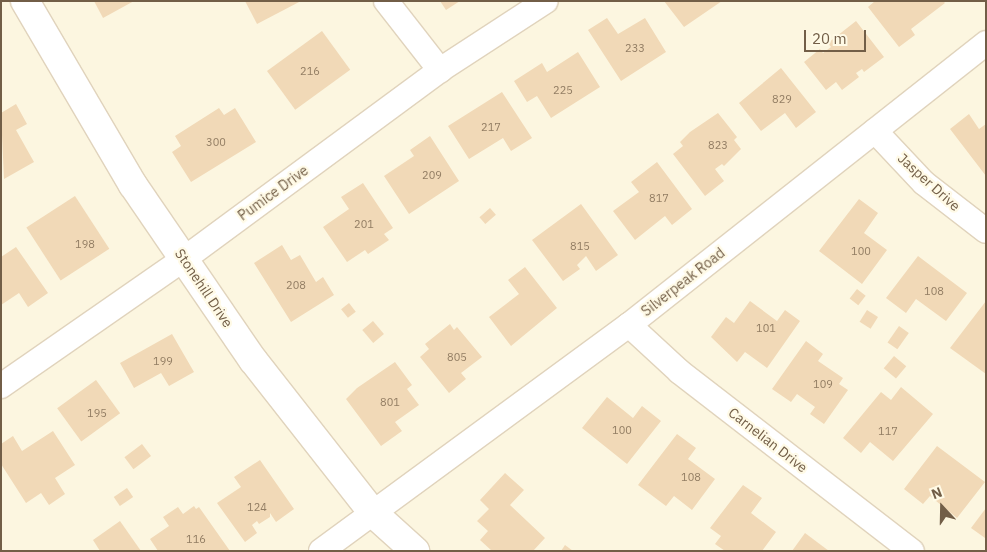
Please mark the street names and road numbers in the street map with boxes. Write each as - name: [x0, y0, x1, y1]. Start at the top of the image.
- street label: Jasper Drive: [894, 150, 964, 214]
- street label: Pumice Drive: [235, 162, 311, 224]
- street label: Silverpeak Road: [638, 244, 728, 320]
- street label: Stonehill Drive: [172, 245, 236, 331]
- street label: Carnelian Drive: [725, 404, 811, 476]

